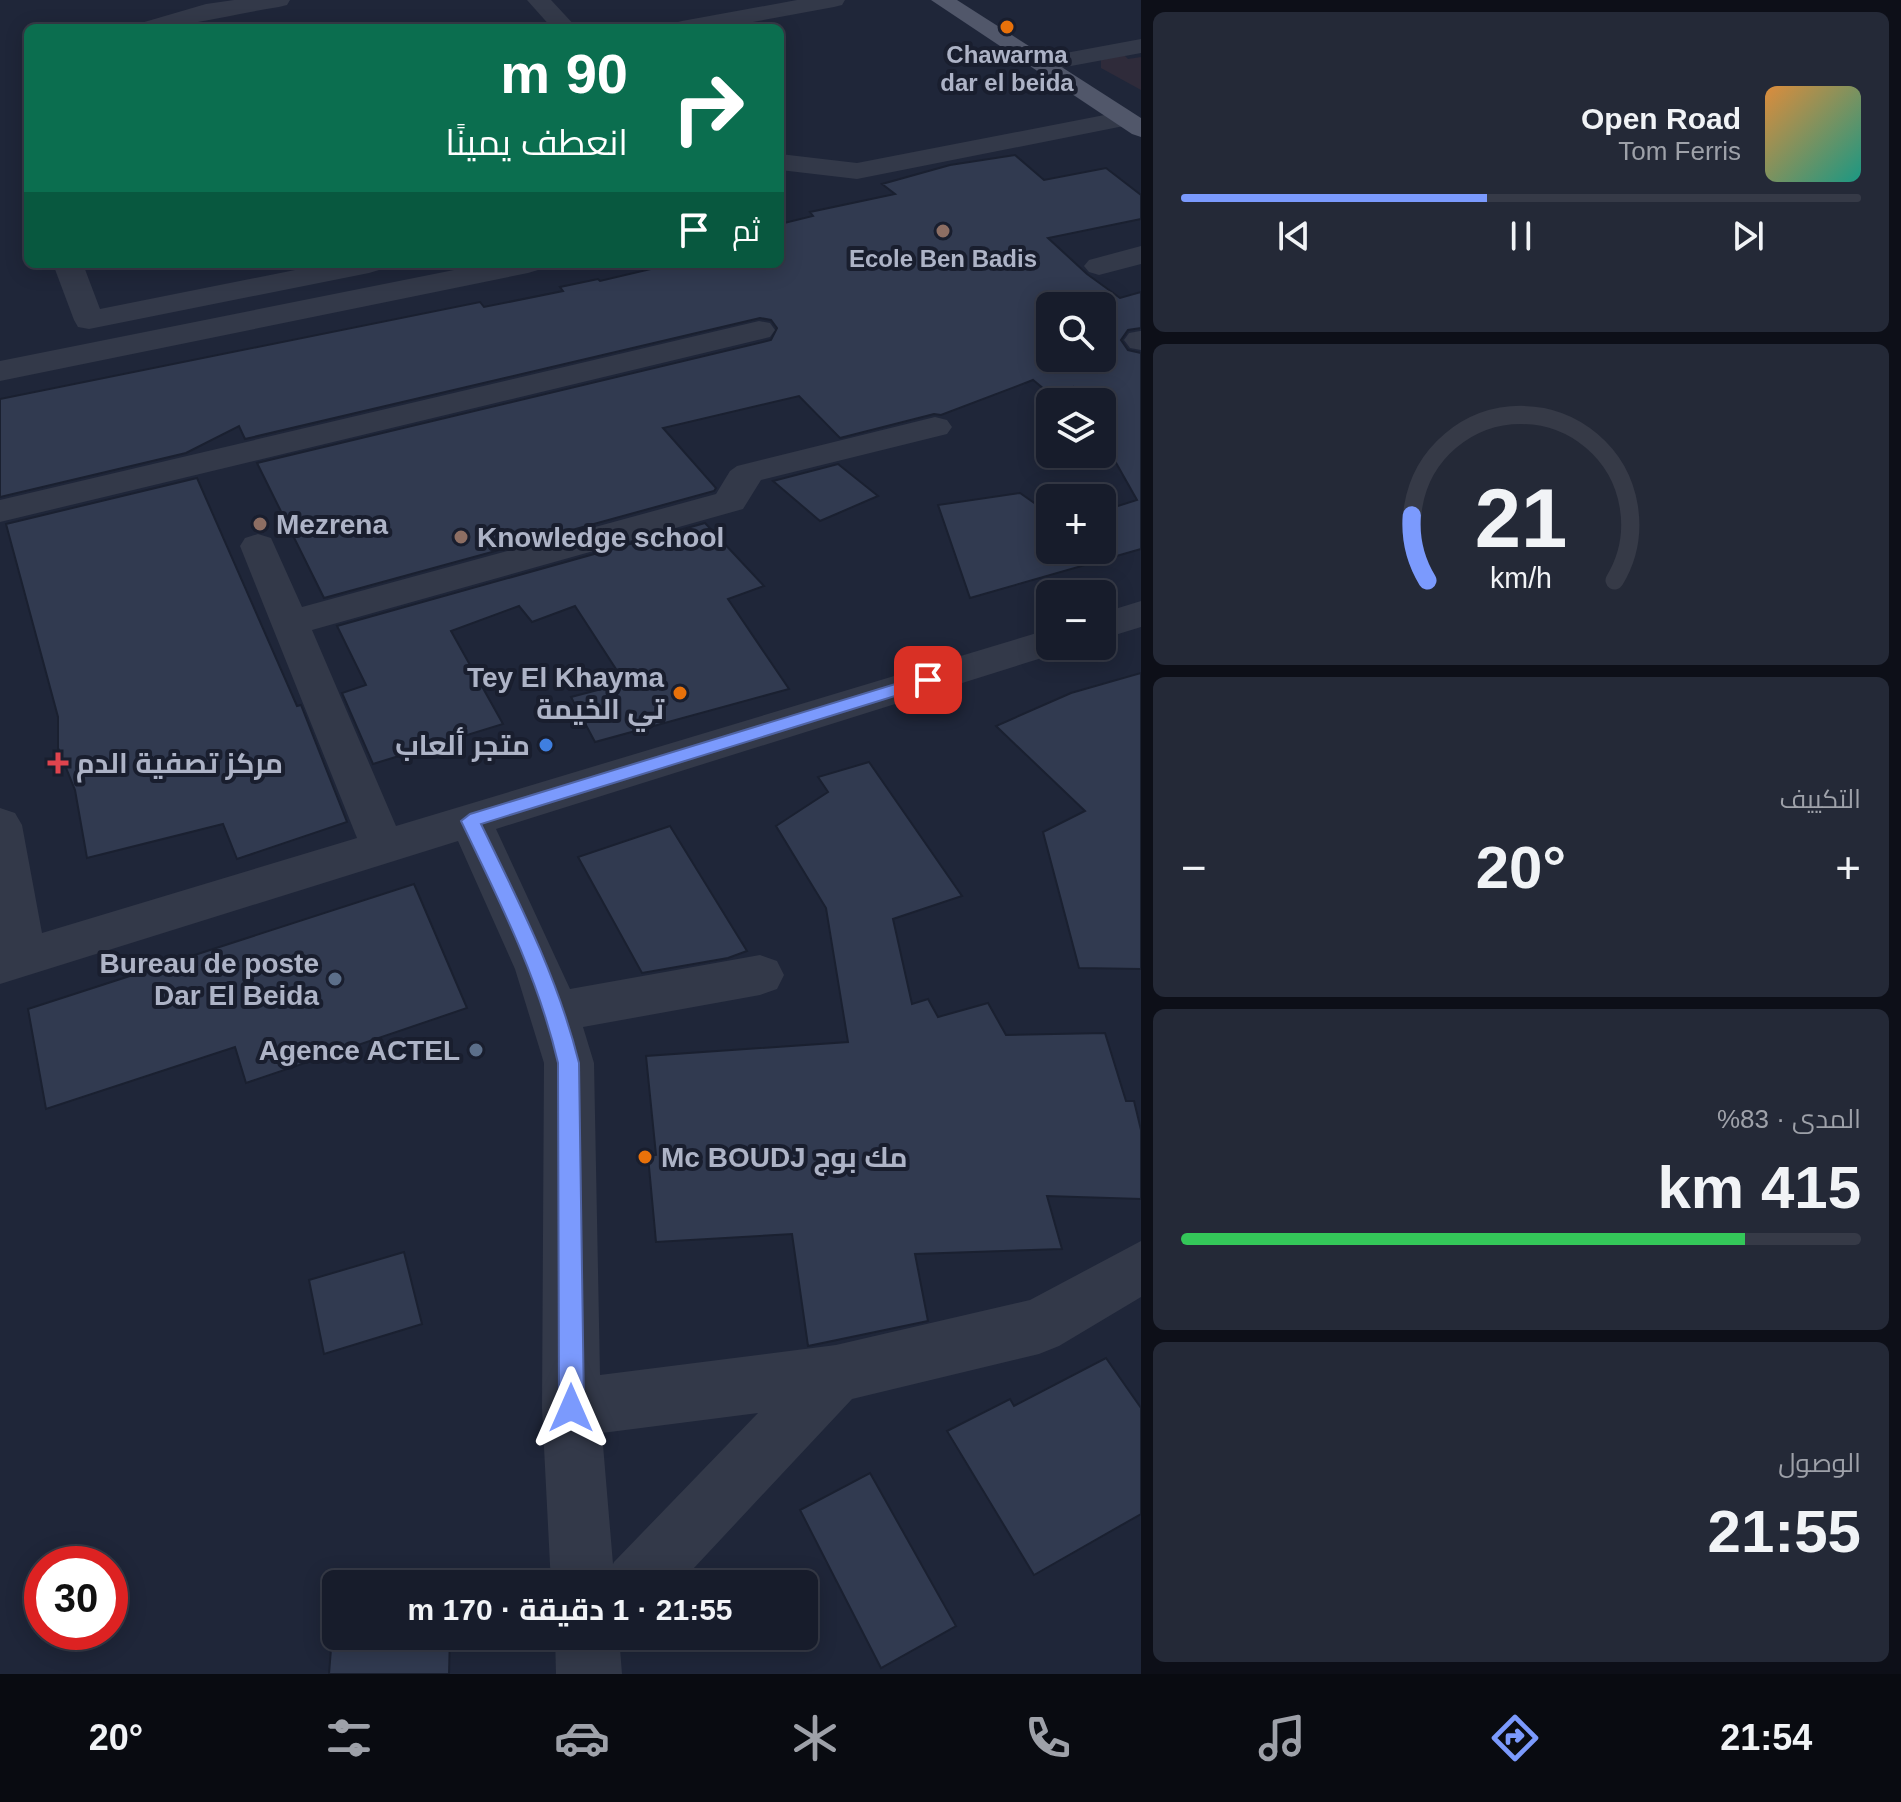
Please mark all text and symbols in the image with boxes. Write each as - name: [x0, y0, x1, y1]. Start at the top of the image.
- marker: Chawarma dar el beida: [998, 18, 1016, 36]
- place label: Chawarma dar el beida: [940, 41, 1074, 96]
- text: 90 m: [500, 42, 628, 105]
- icon: right: [656, 56, 760, 160]
- text: Open Road: [1581, 102, 1741, 135]
- text: انعطف يمينًا: [445, 122, 628, 163]
- text: Tom Ferris: [1618, 136, 1741, 166]
- icon: arrive: [672, 208, 716, 252]
- text: ثم: [732, 214, 760, 247]
- icon: previous: [1272, 214, 1316, 258]
- icon: pause: [1499, 214, 1543, 258]
- icon: next: [1726, 214, 1770, 258]
- marker: Ecole Ben Badis: [934, 222, 952, 240]
- place label: Ecole Ben Badis: [849, 245, 1037, 272]
- map controls: [1036, 292, 1116, 660]
- button: search: [1036, 292, 1116, 372]
- button: layers: [1036, 388, 1116, 468]
- text: 21: [1475, 471, 1567, 564]
- button: +: [1036, 484, 1116, 564]
- place label: Mezrena: [276, 509, 388, 540]
- marker: Mezrena: [251, 515, 269, 533]
- place label: Knowledge school: [477, 522, 724, 553]
- marker: Knowledge school: [452, 528, 470, 546]
- text: km/h: [1490, 562, 1552, 594]
- button: −: [1036, 580, 1116, 660]
- pin: [894, 646, 962, 714]
- icon: arrive: [906, 658, 950, 702]
- place label: Tey El Khayma تي الخيمة: [467, 662, 665, 732]
- marker: Tey El Khayma تي الخيمة: [671, 684, 689, 702]
- place label: متجر ألعاب: [395, 727, 530, 762]
- marker: متجر ألعاب: [537, 736, 555, 754]
- place label: مركز تصفية الدم: [76, 748, 283, 783]
- marker: مركز تصفية الدم: [47, 752, 69, 774]
- text: التكييف: [1779, 784, 1861, 814]
- text: 20°: [1476, 834, 1566, 901]
- text: −: [1181, 843, 1207, 892]
- text: +: [1835, 843, 1861, 892]
- place label: Bureau de poste Dar El Beida: [100, 948, 319, 1011]
- marker: Bureau de poste Dar El Beida: [326, 970, 344, 988]
- place label: Agence ACTEL: [259, 1035, 460, 1066]
- marker: Agence ACTEL: [467, 1041, 485, 1059]
- text: المدى · 83%: [1717, 1104, 1861, 1134]
- place label: Mc BOUDJ مك بوج: [661, 1142, 908, 1176]
- marker: Mc BOUDJ مك بوج: [636, 1148, 654, 1166]
- text: 415 km: [1658, 1154, 1861, 1221]
- position arrow: [529, 1366, 613, 1450]
- text: الوصول: [1778, 1448, 1861, 1478]
- text: 21:55: [1708, 1498, 1861, 1565]
- speed limit sign: 30: [24, 1546, 128, 1650]
- text: 21:55 · 1 دقيقة · 170 m: [408, 1593, 733, 1626]
- icon: filters: [321, 1710, 377, 1766]
- icon: car: [554, 1710, 610, 1766]
- icon: climate: [787, 1710, 843, 1766]
- icon: phone: [1020, 1710, 1076, 1766]
- icon: music: [1254, 1710, 1310, 1766]
- icon: directions: [1487, 1710, 1543, 1766]
- text: 20°: [89, 1717, 143, 1758]
- text: 21:54: [1720, 1717, 1812, 1758]

